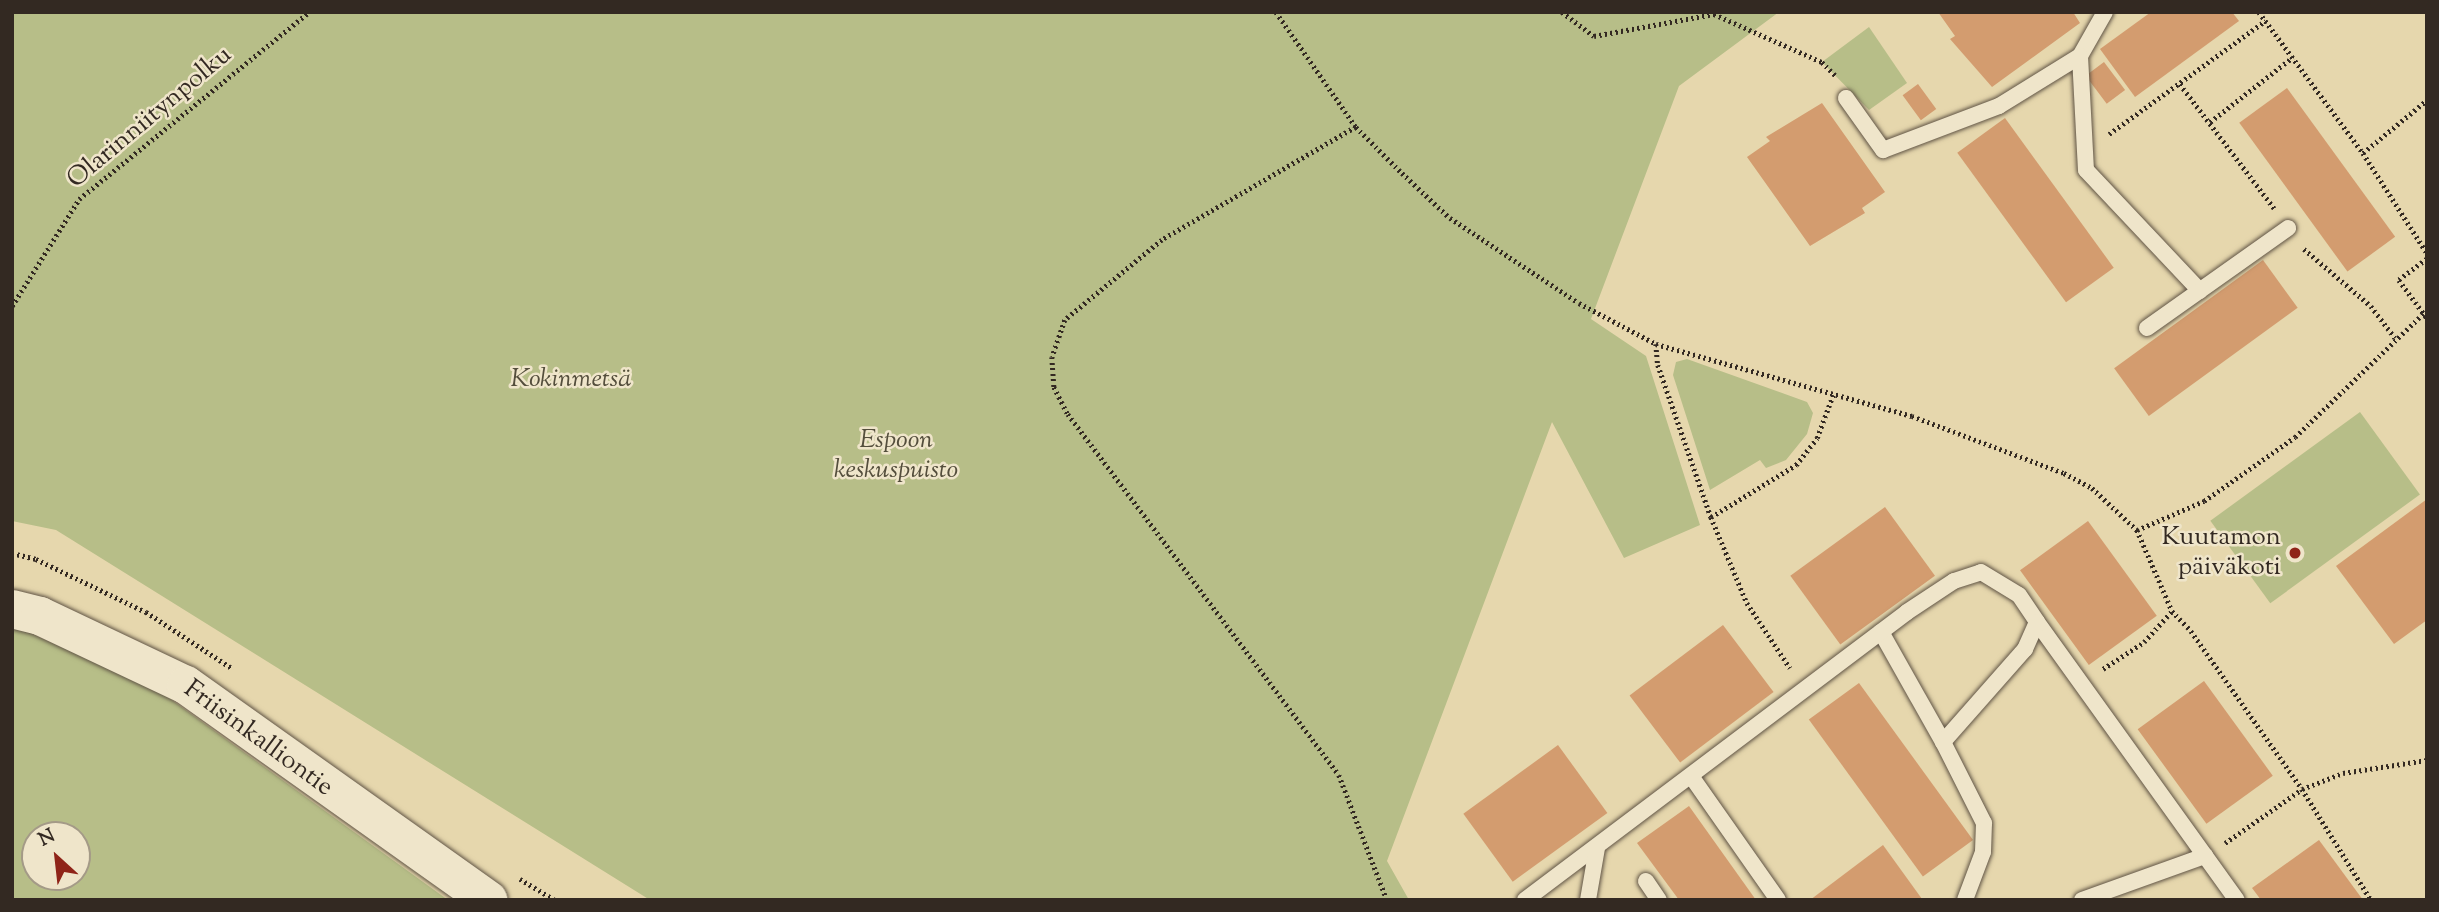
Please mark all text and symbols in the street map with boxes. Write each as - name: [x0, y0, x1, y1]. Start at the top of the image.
- street label: Olarinniitynpolku: [61, 40, 239, 196]
- park label: Kokinmetsä: [511, 364, 631, 396]
- park label: Espoon keskuspuisto: [834, 425, 958, 486]
- place label: Kuutamon päiväkoti: [2161, 522, 2281, 584]
- marker: Kuutamon päiväkoti: [2287, 545, 2303, 561]
- street label: Friisinkalliontie: [177, 674, 339, 804]
- north arrow: [21, 821, 91, 891]
- text: N: [34, 823, 60, 854]

